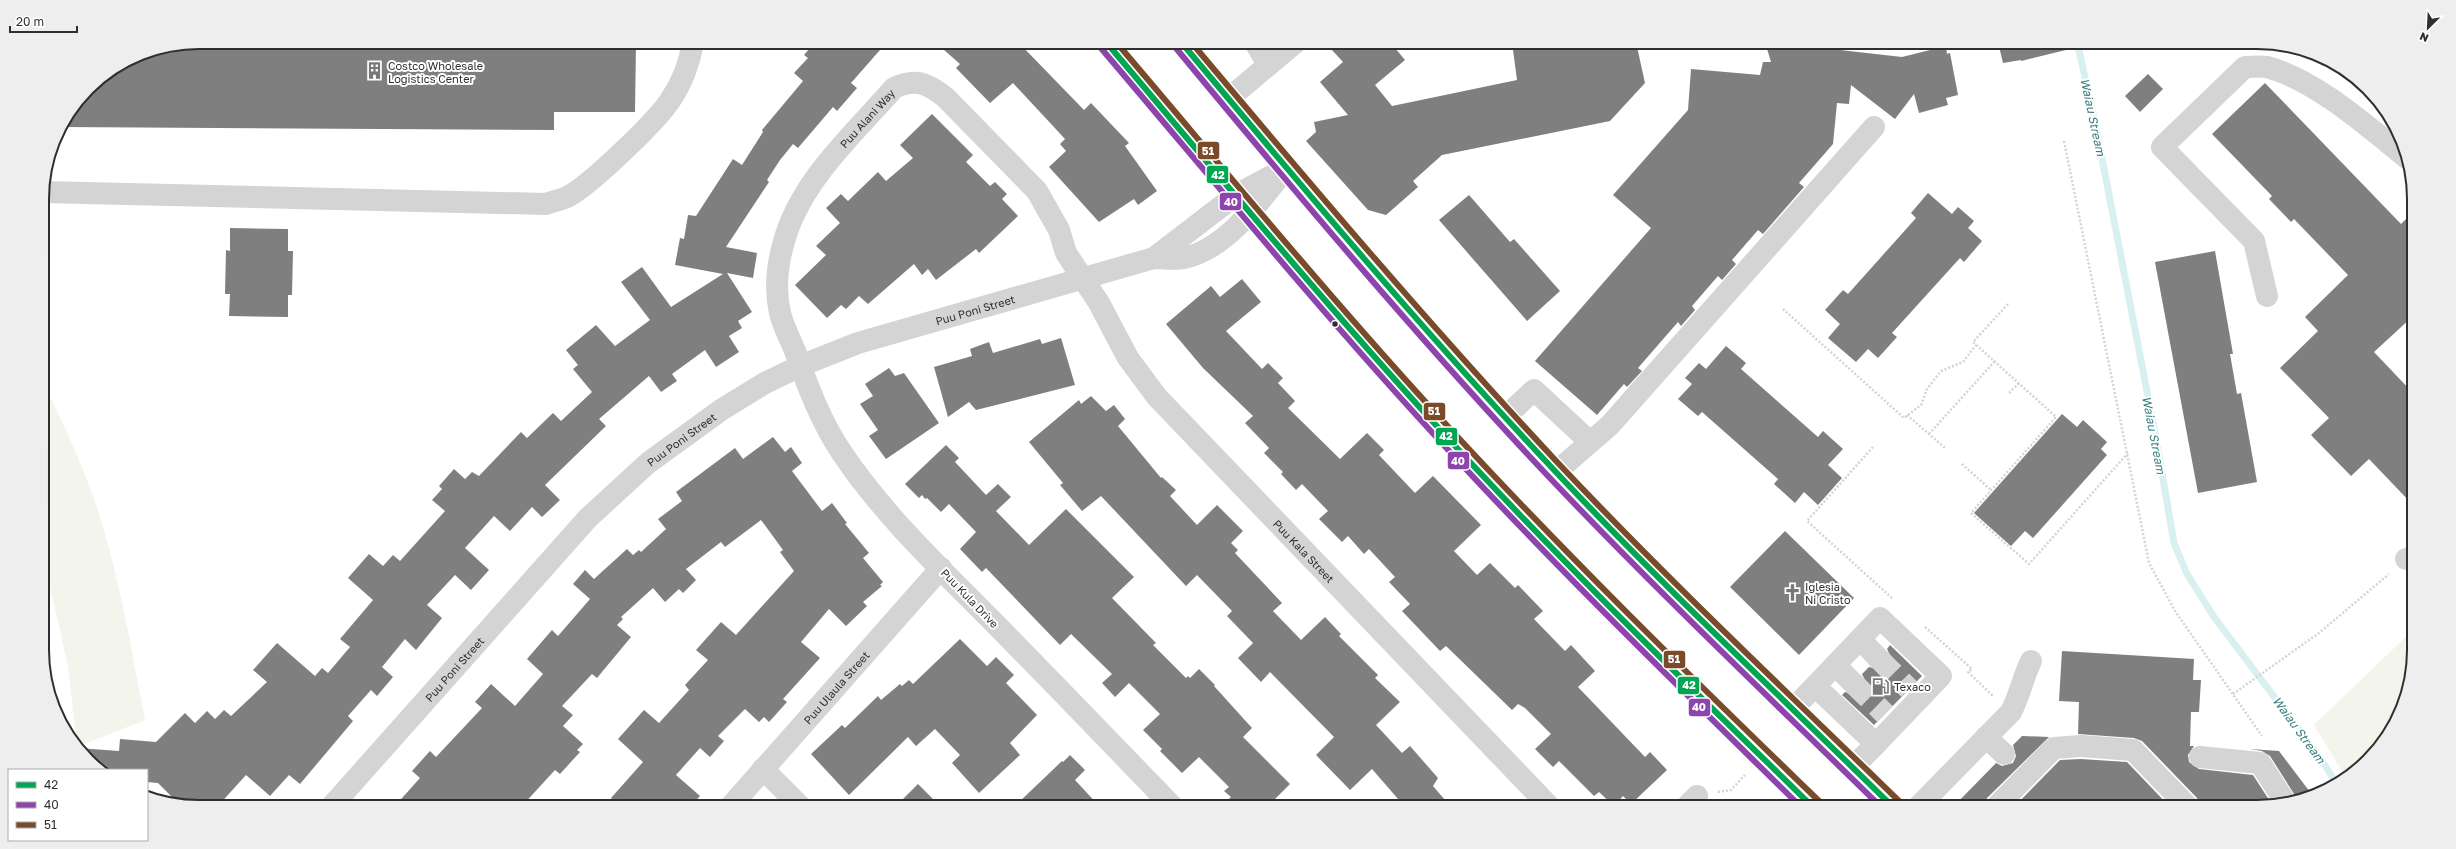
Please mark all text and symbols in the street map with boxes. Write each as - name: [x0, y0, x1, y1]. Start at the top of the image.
- scale bar: [10, 8, 77, 34]
- north arrow: [2408, 8, 2448, 48]
- text: 20 m: [16, 14, 44, 29]
- text: N: [2417, 30, 2430, 45]
- place label: Costco Wholesale Logistics Center: [388, 59, 483, 85]
- building icon: Costco Wholesale Logistics Center: [365, 61, 385, 81]
- water label: Waiau Stream: [2077, 77, 2109, 159]
- street label: Puu Alani Way: [837, 86, 897, 150]
- line badge: 51: [1197, 141, 1220, 160]
- text: 51: [1202, 144, 1215, 157]
- line badge: 42: [1206, 165, 1229, 184]
- text: 42: [1211, 168, 1225, 181]
- line badge: 40: [1219, 192, 1242, 211]
- text: 40: [1224, 195, 1238, 208]
- street label: Puu Poni Street: [934, 292, 1016, 327]
- unlabelled marker: [1330, 319, 1340, 329]
- water label: Waiau Stream: [2139, 395, 2169, 477]
- line badge: 51: [1423, 402, 1446, 421]
- text: 51: [1428, 404, 1441, 417]
- street label: Puu Poni Street: [644, 410, 718, 468]
- line badge: 42: [1435, 427, 1458, 446]
- text: 42: [1439, 429, 1453, 442]
- line badge: 40: [1447, 451, 1470, 470]
- text: 40: [1451, 454, 1465, 467]
- street label: Puu Kala Street: [1271, 516, 1337, 585]
- street label: Puu Kula Drive: [939, 566, 1001, 630]
- place label: Iglesia Ni Cristo: [1805, 580, 1851, 606]
- church icon: Iglesia Ni Cristo: [1782, 582, 1802, 602]
- street label: Puu Poni Street: [422, 634, 486, 704]
- street label: Puu Ulaula Street: [800, 648, 871, 726]
- line badge: 51: [1663, 650, 1686, 669]
- text: 51: [1668, 652, 1681, 665]
- line badge: 42: [1677, 676, 1700, 695]
- fuel station icon: Texaco: [1871, 676, 1891, 696]
- text: 42: [1682, 678, 1696, 691]
- place label: Texaco: [1894, 680, 1931, 693]
- water label: Waiau Stream: [2270, 694, 2329, 768]
- line badge: 40: [1688, 698, 1711, 717]
- text: 40: [1692, 700, 1706, 713]
- legend: [8, 769, 148, 841]
- text: 42: [44, 777, 58, 792]
- text: 40: [44, 797, 59, 812]
- text: 51: [44, 817, 57, 832]

